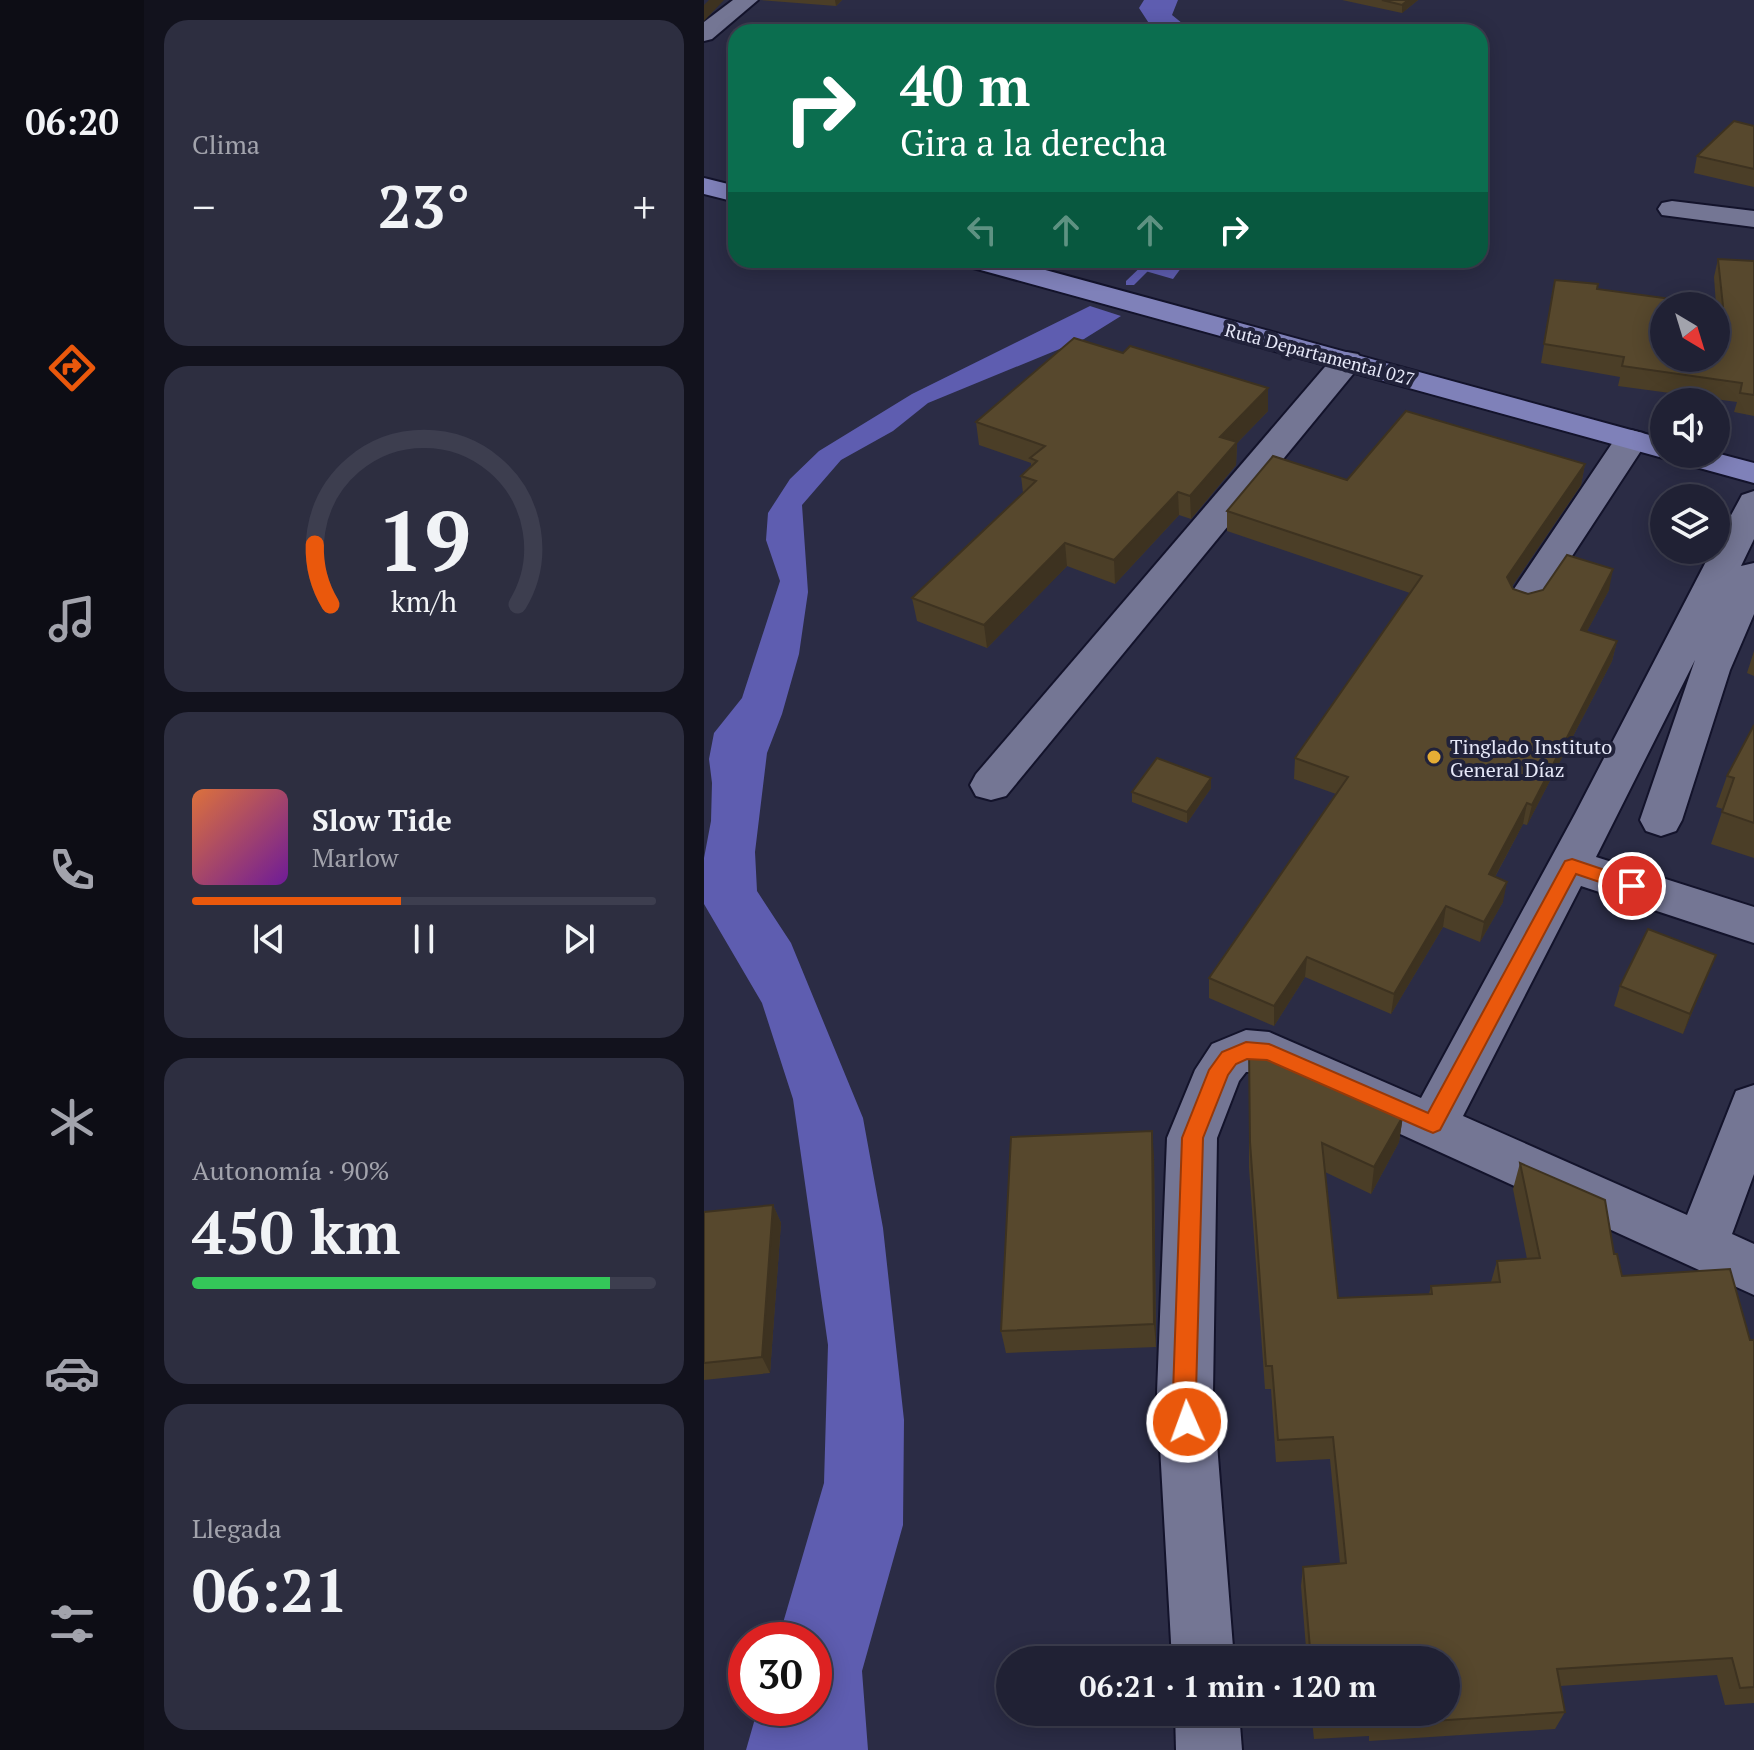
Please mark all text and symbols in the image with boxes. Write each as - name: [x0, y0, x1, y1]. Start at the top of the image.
- text: 40 m: [900, 48, 1030, 122]
- icon: right: [768, 56, 872, 160]
- text: 06:20: [25, 98, 119, 145]
- text: Gira a la derecha: [900, 119, 1167, 166]
- text: Clima: [192, 127, 260, 161]
- text: 23°: [378, 166, 470, 245]
- text: −: [192, 177, 215, 236]
- text: +: [633, 177, 656, 236]
- icon: left: [960, 208, 1004, 252]
- icon: ahead: [1044, 208, 1088, 252]
- icon: ahead: [1128, 208, 1172, 252]
- icon: right: [1212, 208, 1256, 252]
- north arrow: [1650, 292, 1730, 372]
- map controls: [1650, 292, 1730, 564]
- street label: Ruta Departamental 027: [1223, 317, 1417, 391]
- icon: directions: [44, 340, 100, 396]
- button: sound: [1650, 388, 1730, 468]
- button: layers: [1650, 484, 1730, 564]
- text: 19: [377, 485, 471, 595]
- text: km/h: [391, 582, 457, 620]
- icon: music: [44, 591, 100, 647]
- place label: Tinglado Instituto General Díaz: [1450, 733, 1612, 783]
- marker: Tinglado Instituto General Díaz: [1425, 748, 1443, 766]
- text: Slow Tide: [312, 800, 452, 840]
- text: Marlow: [312, 840, 398, 874]
- icon: phone: [44, 842, 100, 898]
- pin: [1598, 852, 1666, 920]
- icon: arrive: [1610, 864, 1654, 908]
- icon: previous: [247, 917, 291, 961]
- icon: pause: [402, 917, 446, 961]
- icon: next: [557, 917, 601, 961]
- icon: climate: [44, 1094, 100, 1150]
- text: Autonomía · 90%: [192, 1153, 390, 1187]
- text: 450 km: [192, 1192, 400, 1271]
- icon: car: [44, 1345, 100, 1401]
- position arrow: [1145, 1380, 1229, 1464]
- text: Llegada: [192, 1511, 282, 1545]
- text: 06:21: [192, 1550, 348, 1629]
- icon: filters: [44, 1596, 100, 1652]
- speed limit sign: 30: [728, 1622, 832, 1726]
- text: 06:21 · 1 min · 120 m: [1080, 1666, 1376, 1706]

